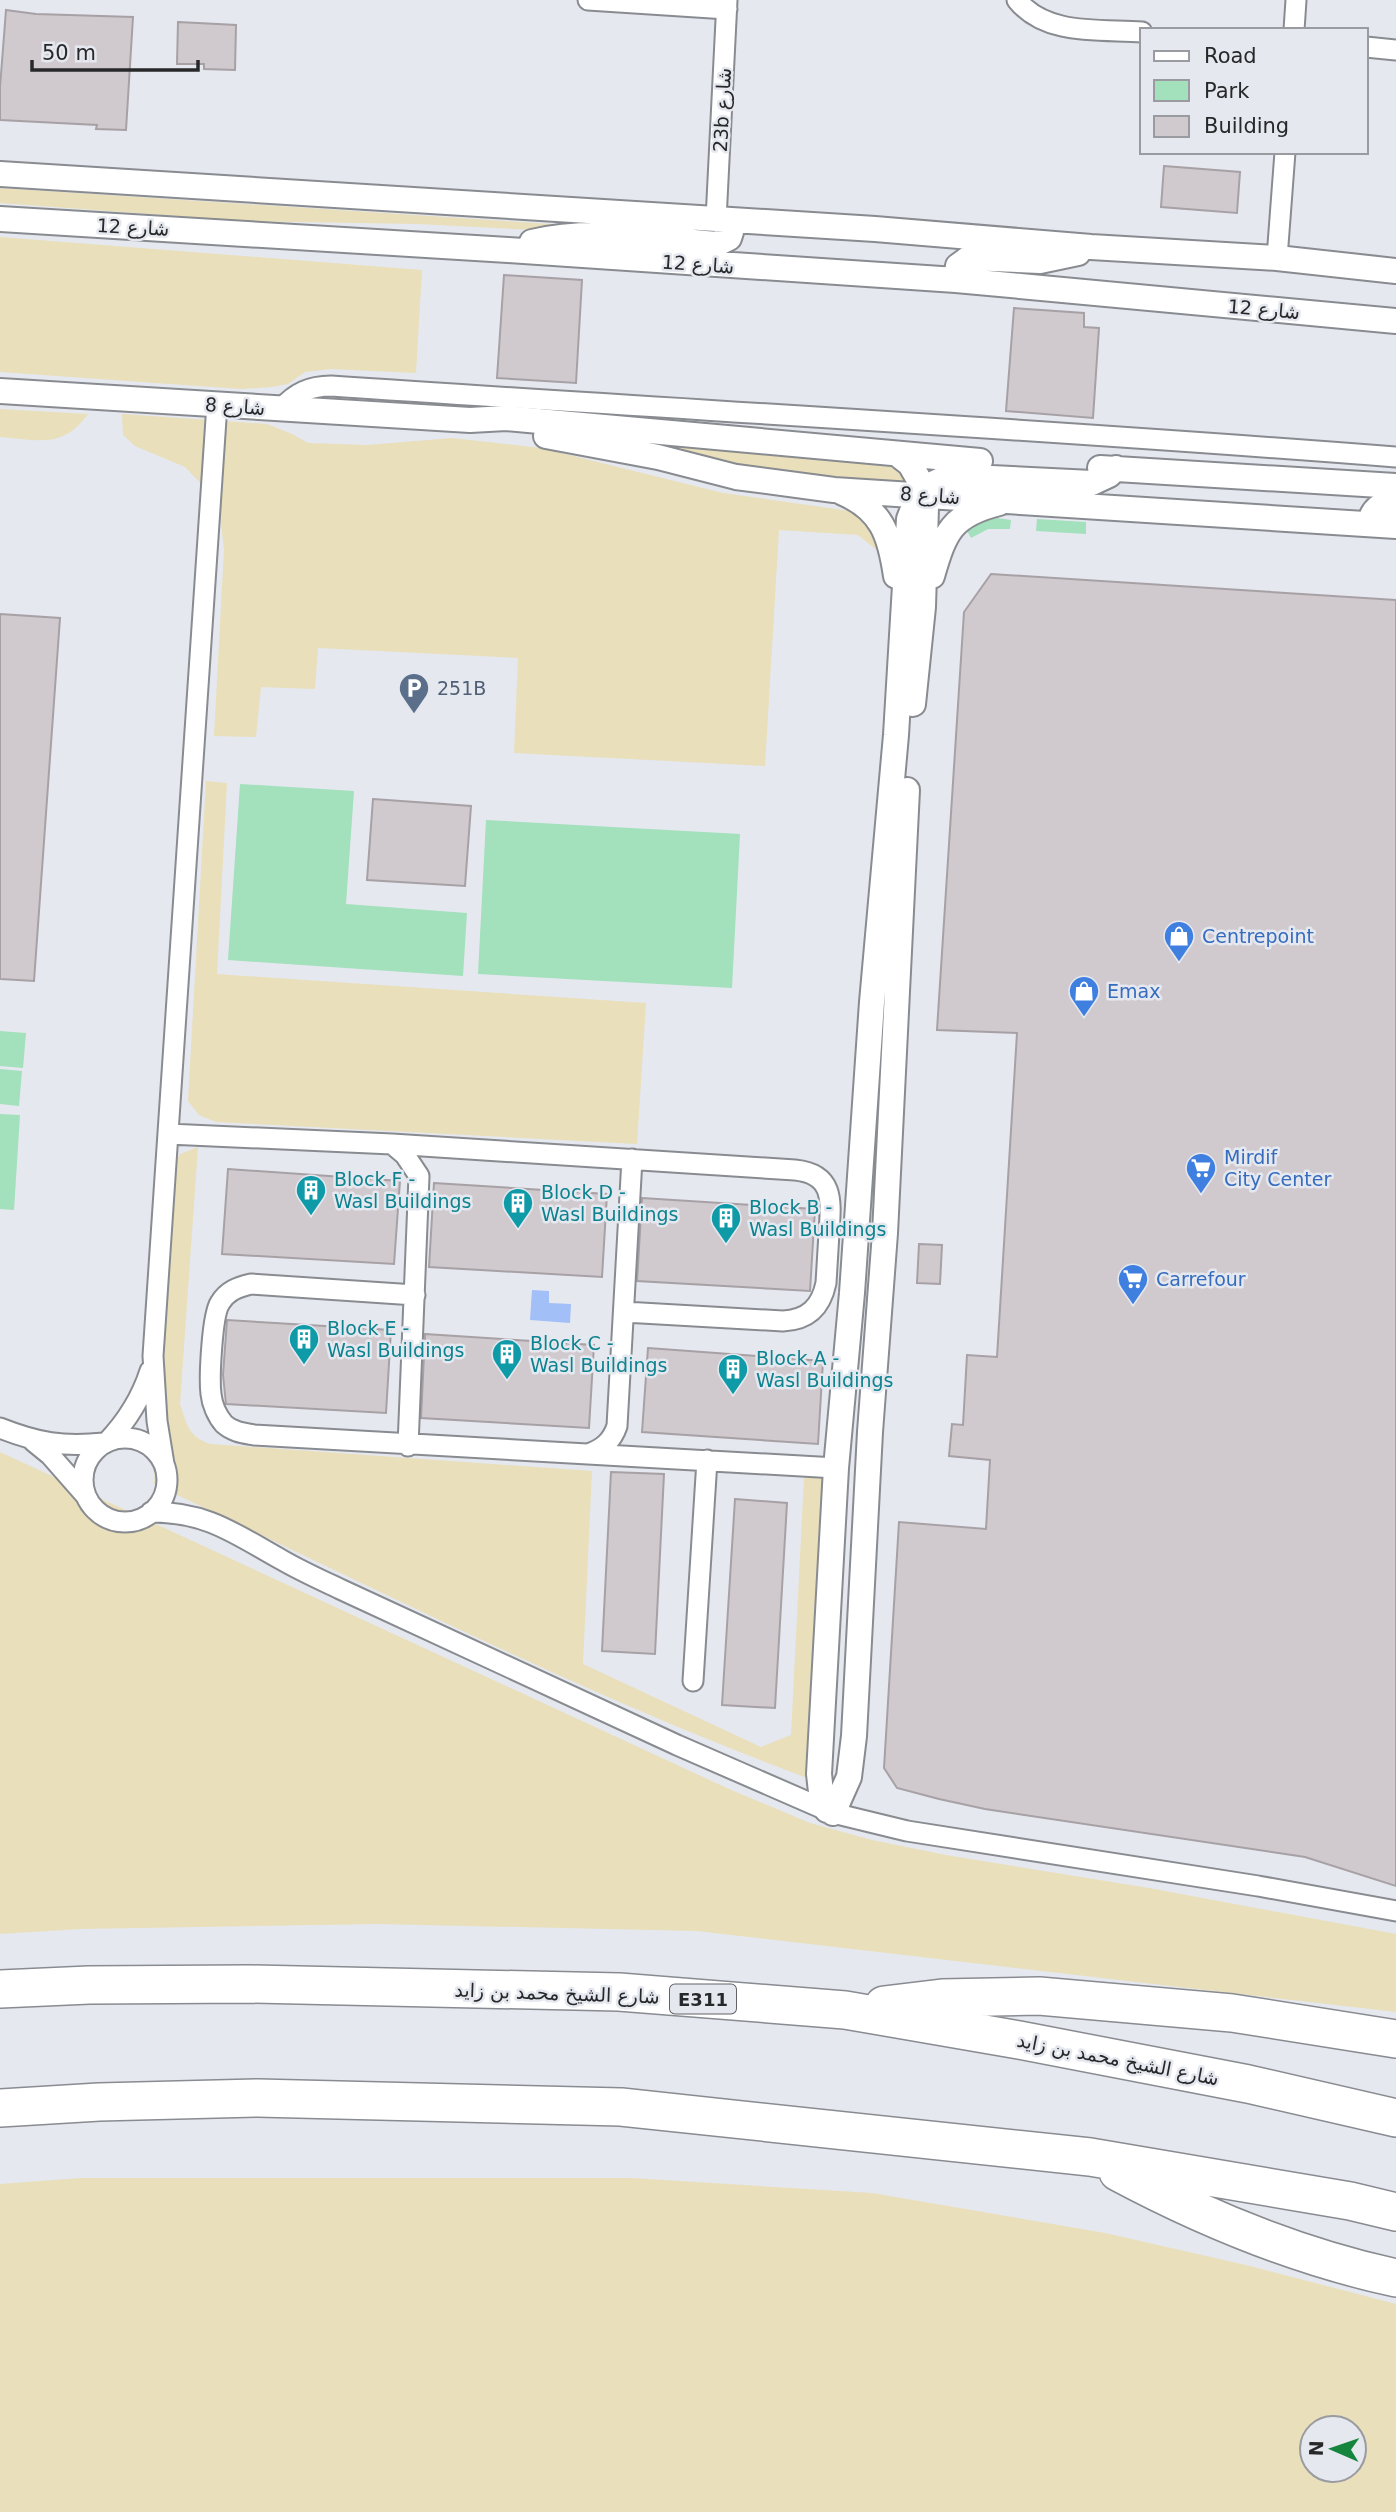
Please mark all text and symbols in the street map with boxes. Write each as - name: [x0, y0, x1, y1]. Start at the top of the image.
- scale bar: [32, 28, 198, 72]
- legend: [1140, 28, 1368, 154]
- text: 50 m: [42, 41, 96, 65]
- text: Road: [1204, 44, 1257, 68]
- street label: 23b شارع: [709, 67, 736, 153]
- text: Park: [1204, 79, 1250, 103]
- text: Building: [1204, 114, 1289, 138]
- street label: شارع 12: [96, 214, 170, 241]
- street label: شارع 12: [661, 250, 735, 278]
- street label: شارع 12: [1227, 295, 1301, 324]
- street label: شارع 8: [204, 393, 266, 420]
- street label: شارع 8: [899, 482, 961, 509]
- parking icon: 251B: [397, 671, 431, 715]
- place label: 251B: [437, 677, 486, 699]
- shop icon: Centrepoint: [1162, 919, 1196, 963]
- place label: Centrepoint: [1202, 925, 1314, 947]
- shop icon: Emax: [1067, 974, 1101, 1018]
- place label: Emax: [1107, 980, 1160, 1002]
- place label: Mirdif City Center: [1224, 1146, 1331, 1190]
- supermarket icon: Mirdif City Center: [1184, 1151, 1218, 1195]
- place label: Block F - Wasl Buildings: [334, 1168, 471, 1212]
- building icon: Block F - Wasl Buildings: [294, 1173, 328, 1217]
- place label: Block D - Wasl Buildings: [541, 1181, 678, 1225]
- building icon: Block D - Wasl Buildings: [501, 1186, 535, 1230]
- place label: Block B - Wasl Buildings: [749, 1196, 886, 1240]
- building icon: Block B - Wasl Buildings: [709, 1201, 743, 1245]
- supermarket icon: Carrefour: [1116, 1262, 1150, 1306]
- place label: Carrefour: [1156, 1268, 1246, 1290]
- place label: Block E - Wasl Buildings: [327, 1317, 464, 1361]
- building icon: Block E - Wasl Buildings: [287, 1322, 321, 1366]
- place label: Block C - Wasl Buildings: [530, 1332, 667, 1376]
- building icon: Block C - Wasl Buildings: [490, 1337, 524, 1381]
- place label: Block A - Wasl Buildings: [756, 1347, 893, 1391]
- building icon: Block A - Wasl Buildings: [716, 1352, 750, 1396]
- street label: شارع الشيخ محمد بن زايد: [454, 1978, 660, 2009]
- road number: E311: [670, 1984, 736, 2013]
- street label: شارع الشيخ محمد بن زايد: [1015, 2029, 1221, 2090]
- north arrow: [1298, 2414, 1368, 2484]
- text: N: [1305, 2440, 1327, 2457]

